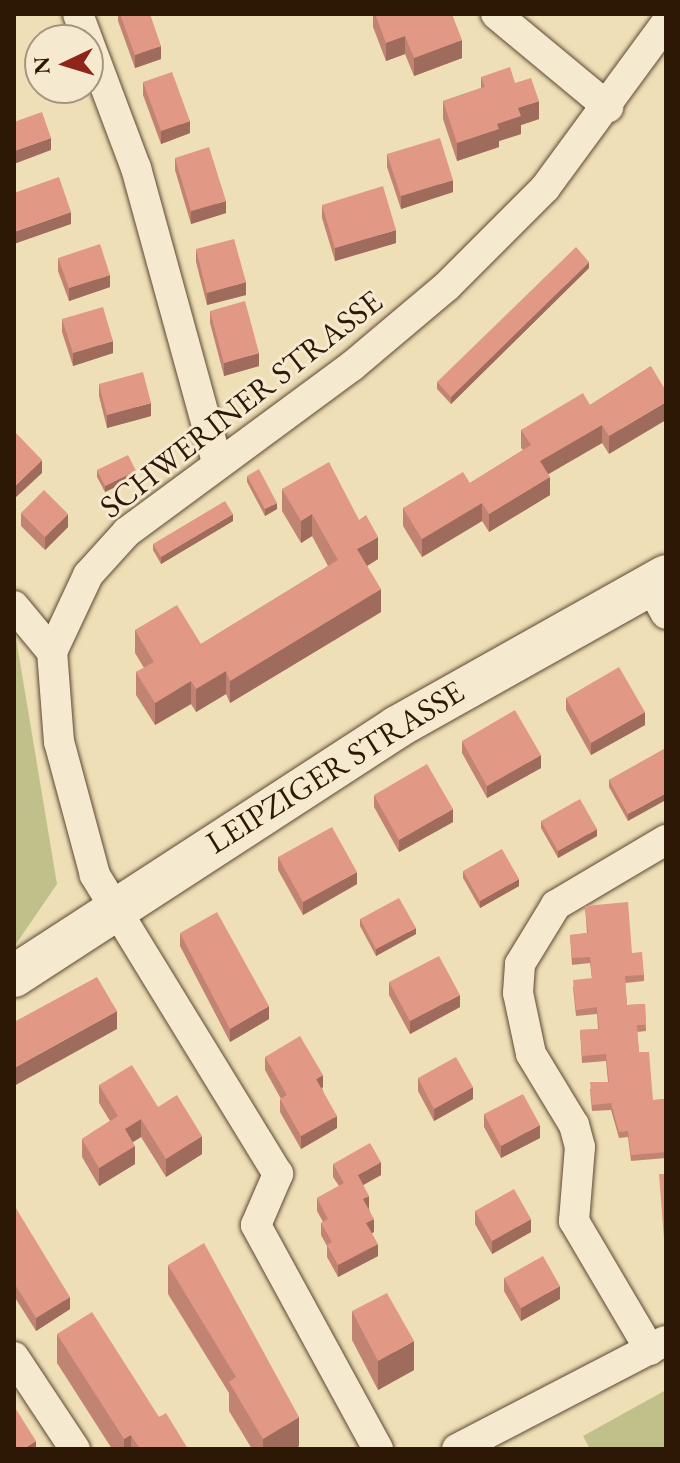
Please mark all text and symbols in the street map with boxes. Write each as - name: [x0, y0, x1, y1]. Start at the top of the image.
- north arrow: [24, 24, 104, 104]
- text: N: [26, 56, 57, 75]
- street label: SCHWERINER STRASSE: [92, 282, 390, 526]
- street label: LEIPZIGER STRASSE: [199, 672, 471, 862]

